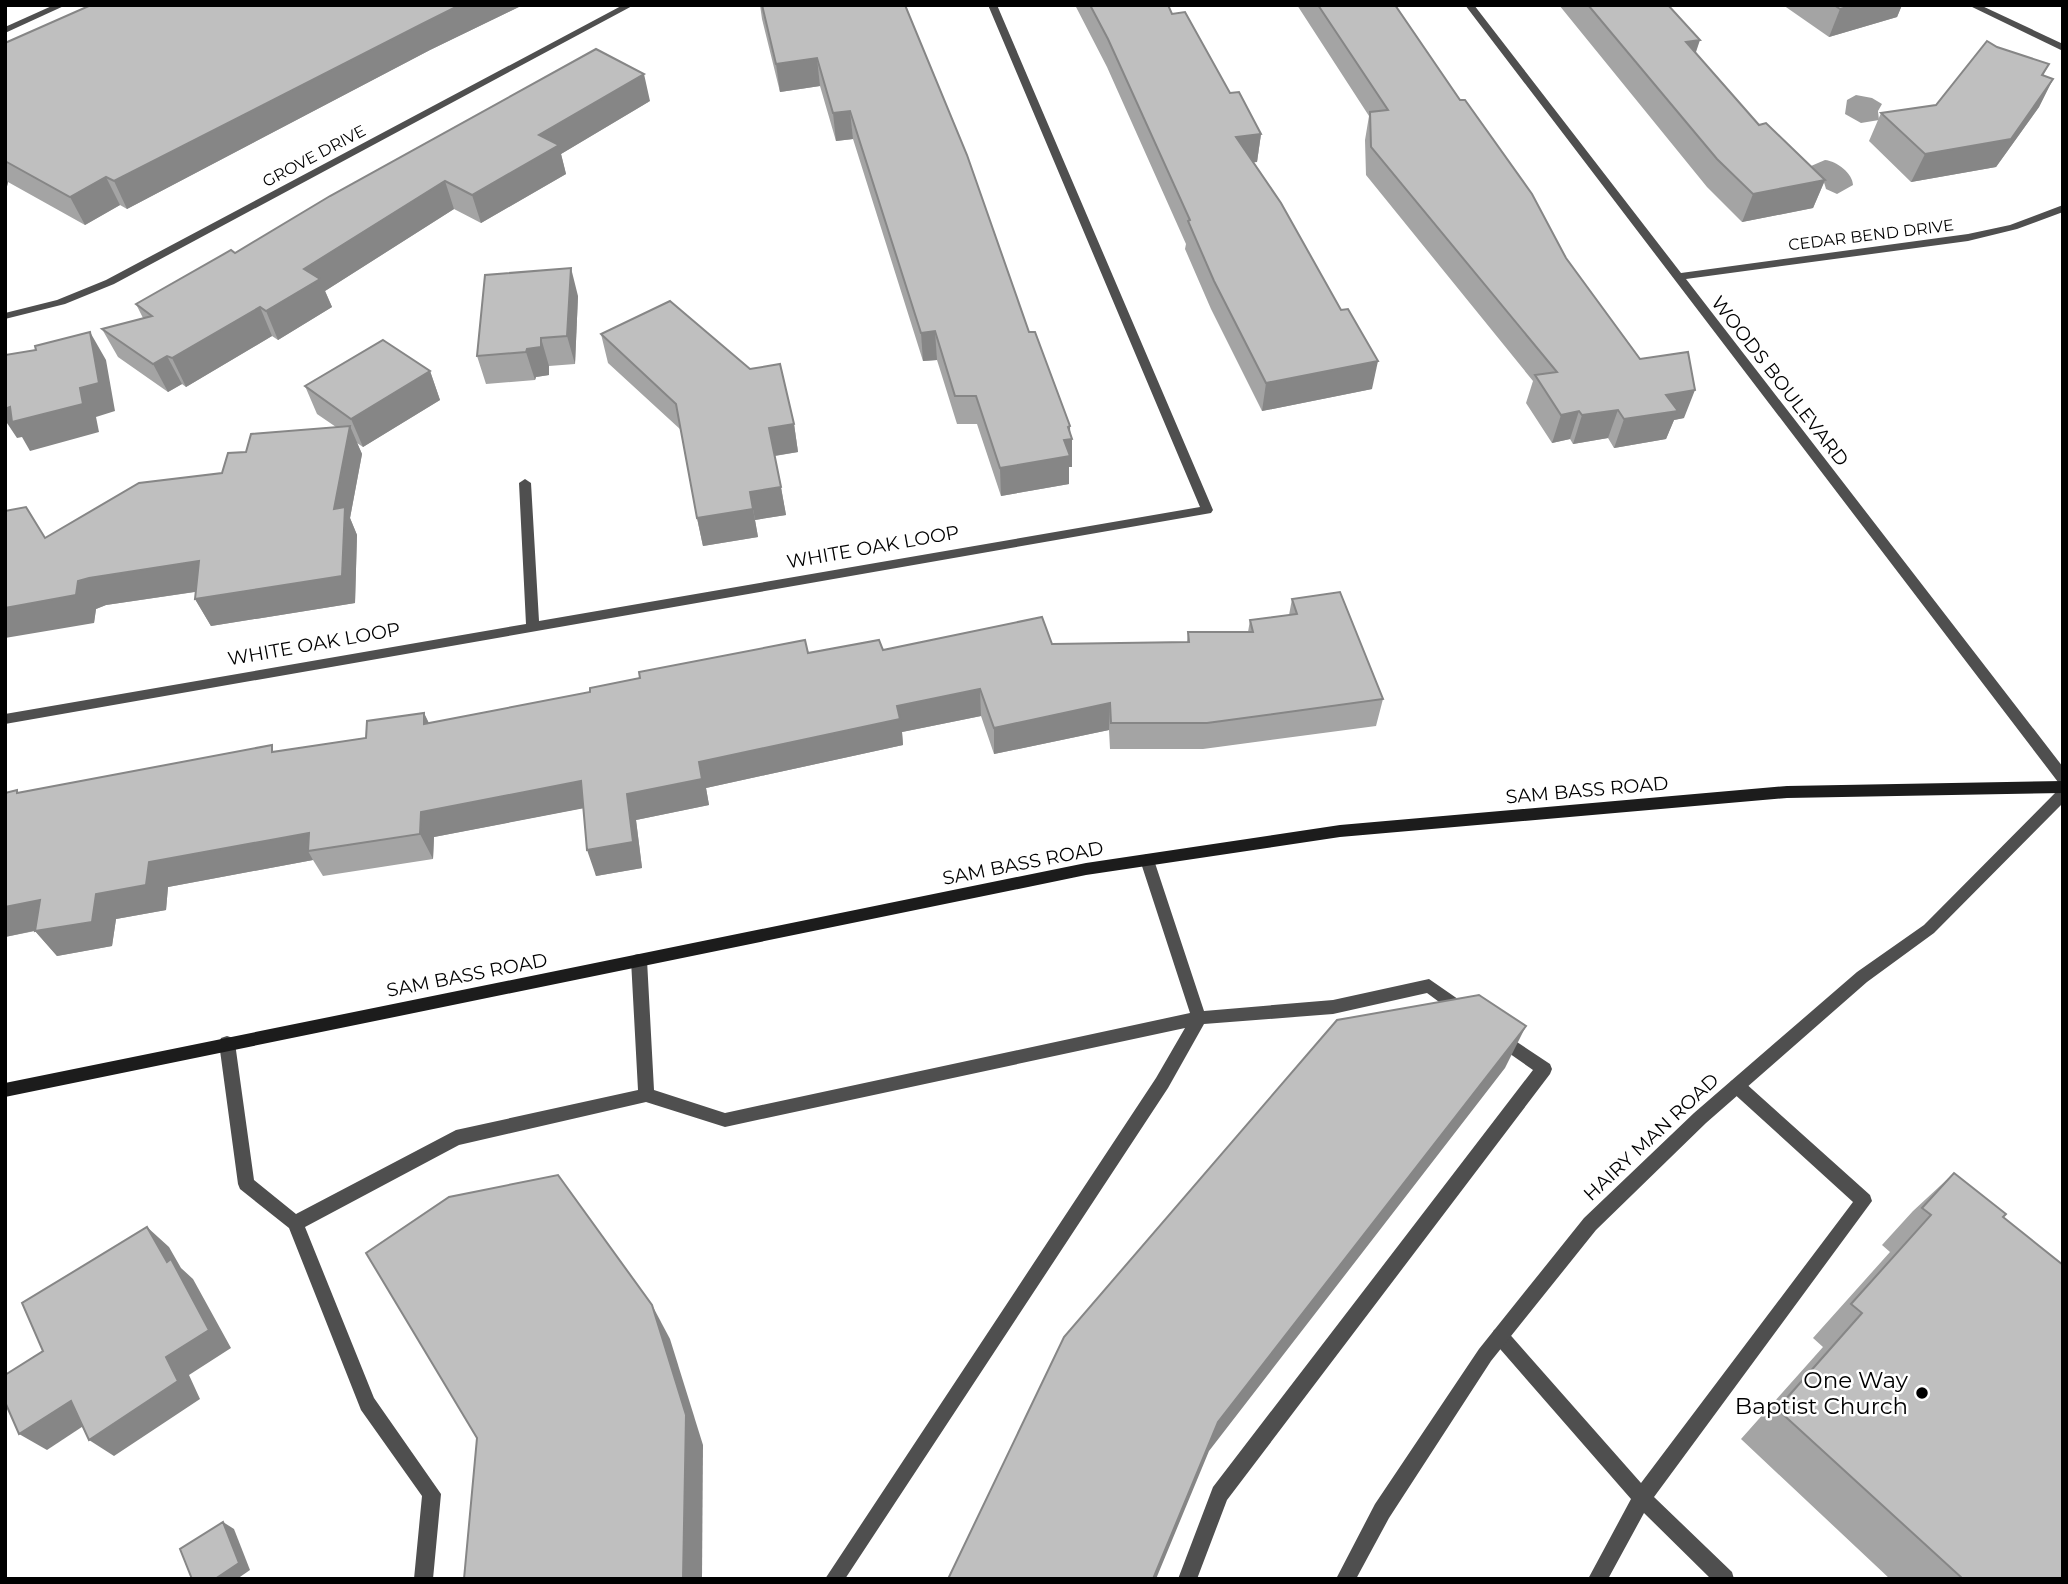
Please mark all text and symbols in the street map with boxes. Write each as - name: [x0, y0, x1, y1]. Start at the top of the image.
- street label: GROVE DRIVE: [259, 121, 369, 191]
- street label: CEDAR BEND DRIVE: [1787, 215, 1955, 255]
- street label: WOODS BOULEVARD: [1706, 291, 1854, 471]
- street label: WHITE OAK LOOP: [785, 520, 961, 574]
- street label: WHITE OAK LOOP: [226, 617, 402, 671]
- street label: SAM BASS ROAD: [1505, 771, 1669, 809]
- street label: SAM BASS ROAD: [941, 836, 1105, 890]
- street label: SAM BASS ROAD: [385, 948, 549, 1002]
- street label: HAIRY MAN ROAD: [1579, 1068, 1723, 1206]
- place label: One Way Baptist Church: [1735, 1366, 1909, 1420]
- marker: One Way Baptist Church: [1914, 1385, 1930, 1401]

